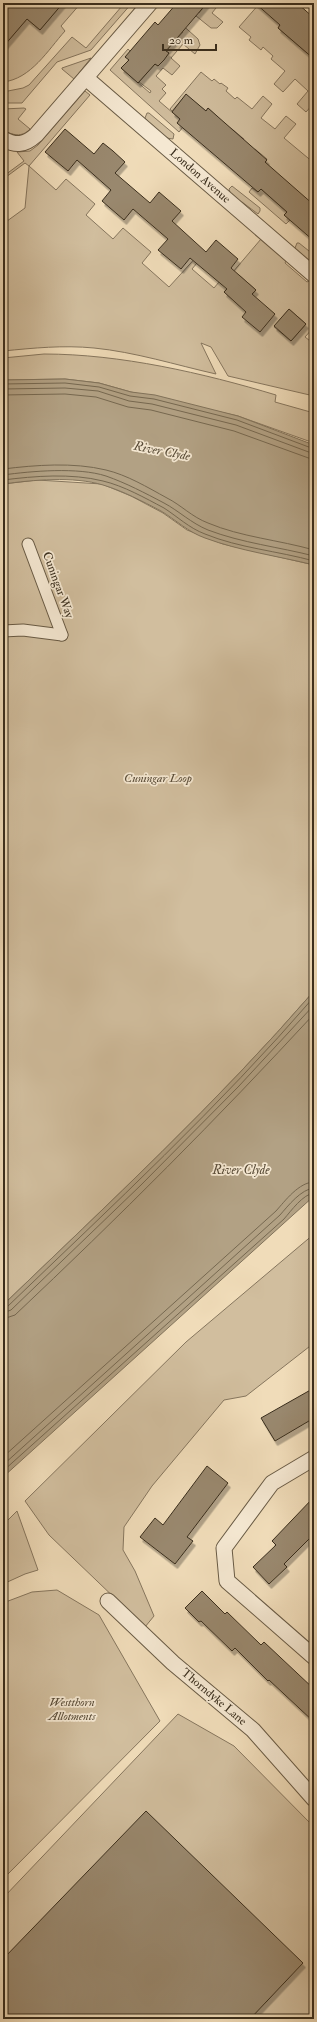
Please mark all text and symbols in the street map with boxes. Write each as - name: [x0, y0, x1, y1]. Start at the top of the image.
- scale bar: [163, 26, 216, 52]
- text: 20 m: [169, 33, 194, 48]
- street label: London Avenue: [166, 145, 234, 207]
- water label: River Clyde: [131, 438, 192, 464]
- street label: Cuningar Way: [39, 550, 77, 621]
- park label: Cuningar Loop: [124, 771, 192, 786]
- water label: River Clyde: [211, 1162, 270, 1178]
- street label: Thorndyke Lane: [178, 1665, 250, 1729]
- park label: Westthorn Allotments: [46, 1695, 96, 1724]

